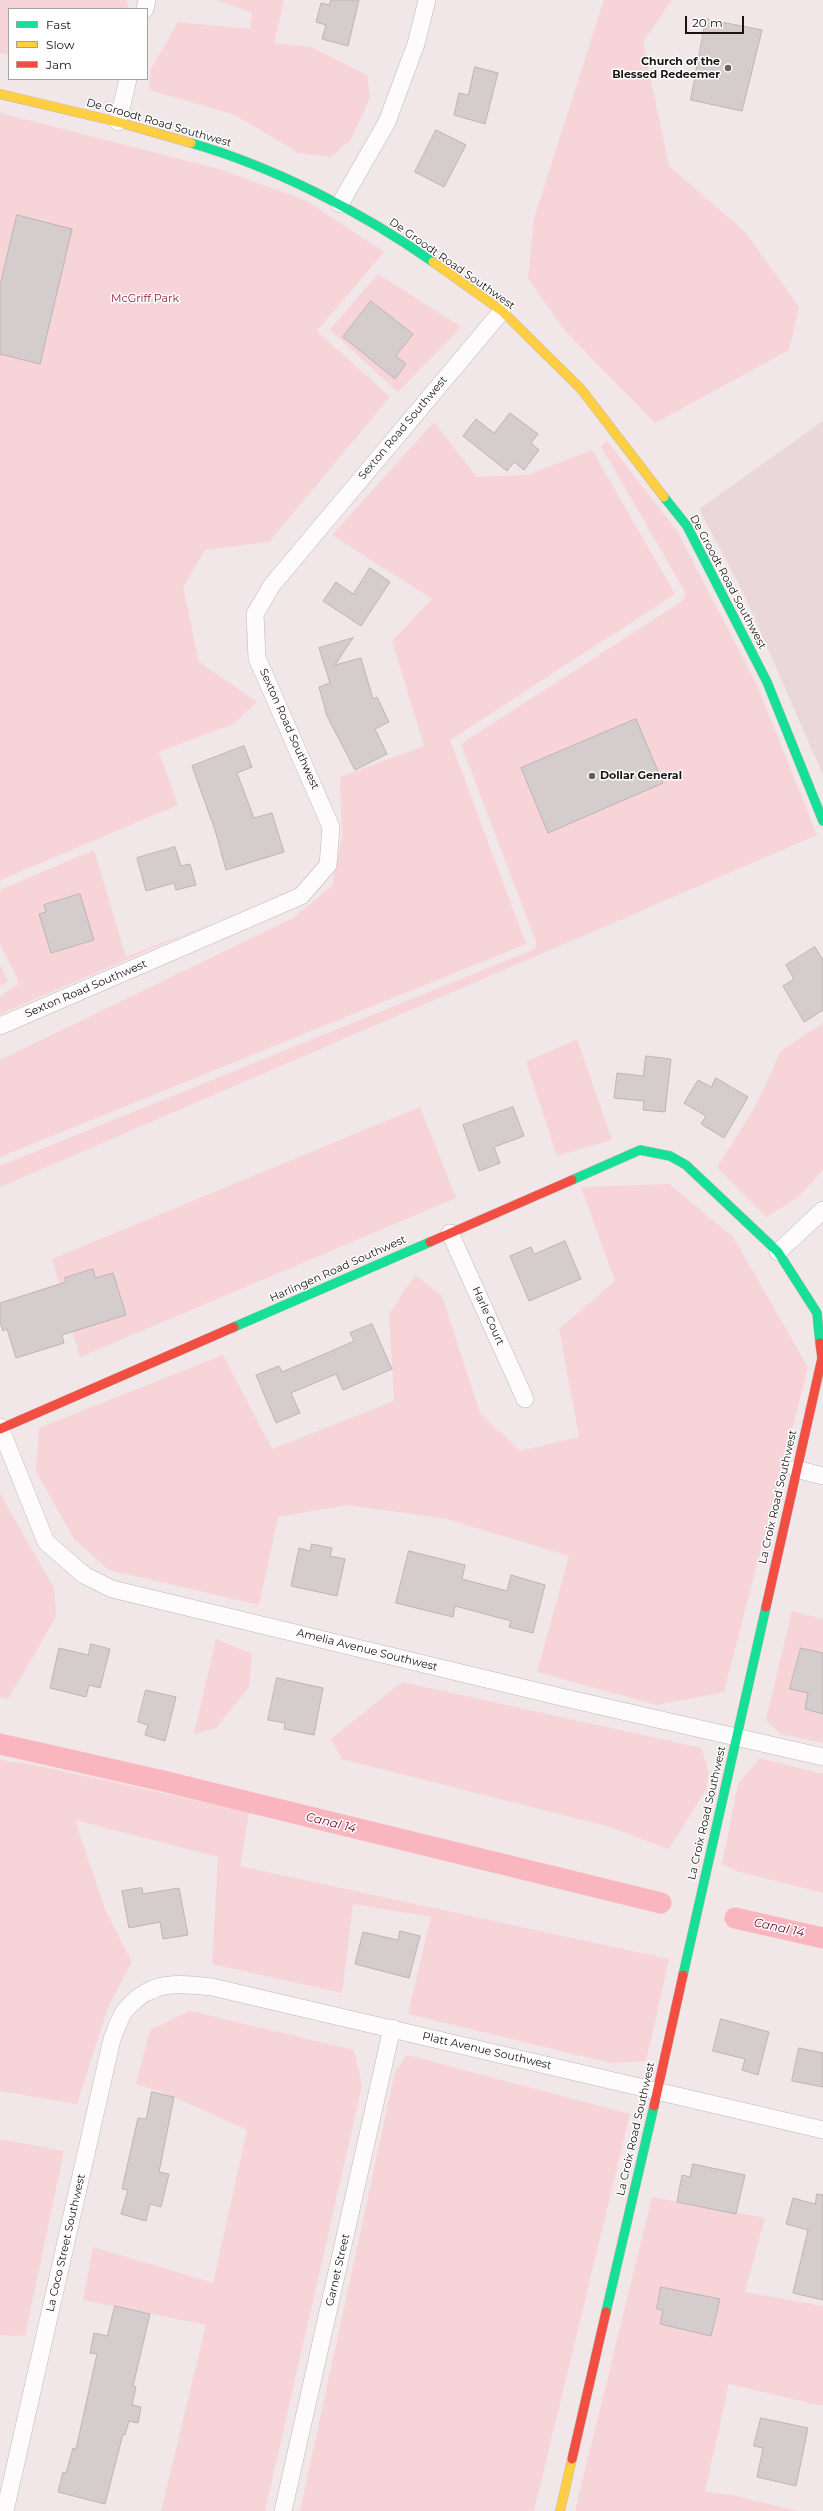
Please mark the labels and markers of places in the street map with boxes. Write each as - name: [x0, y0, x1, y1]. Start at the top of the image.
- place label: Church of the Blessed Redeemer: [612, 55, 720, 81]
- marker: Church of the Blessed Redeemer: [723, 63, 733, 73]
- place label: Dollar General: [600, 769, 682, 783]
- marker: Dollar General: [587, 771, 597, 781]

